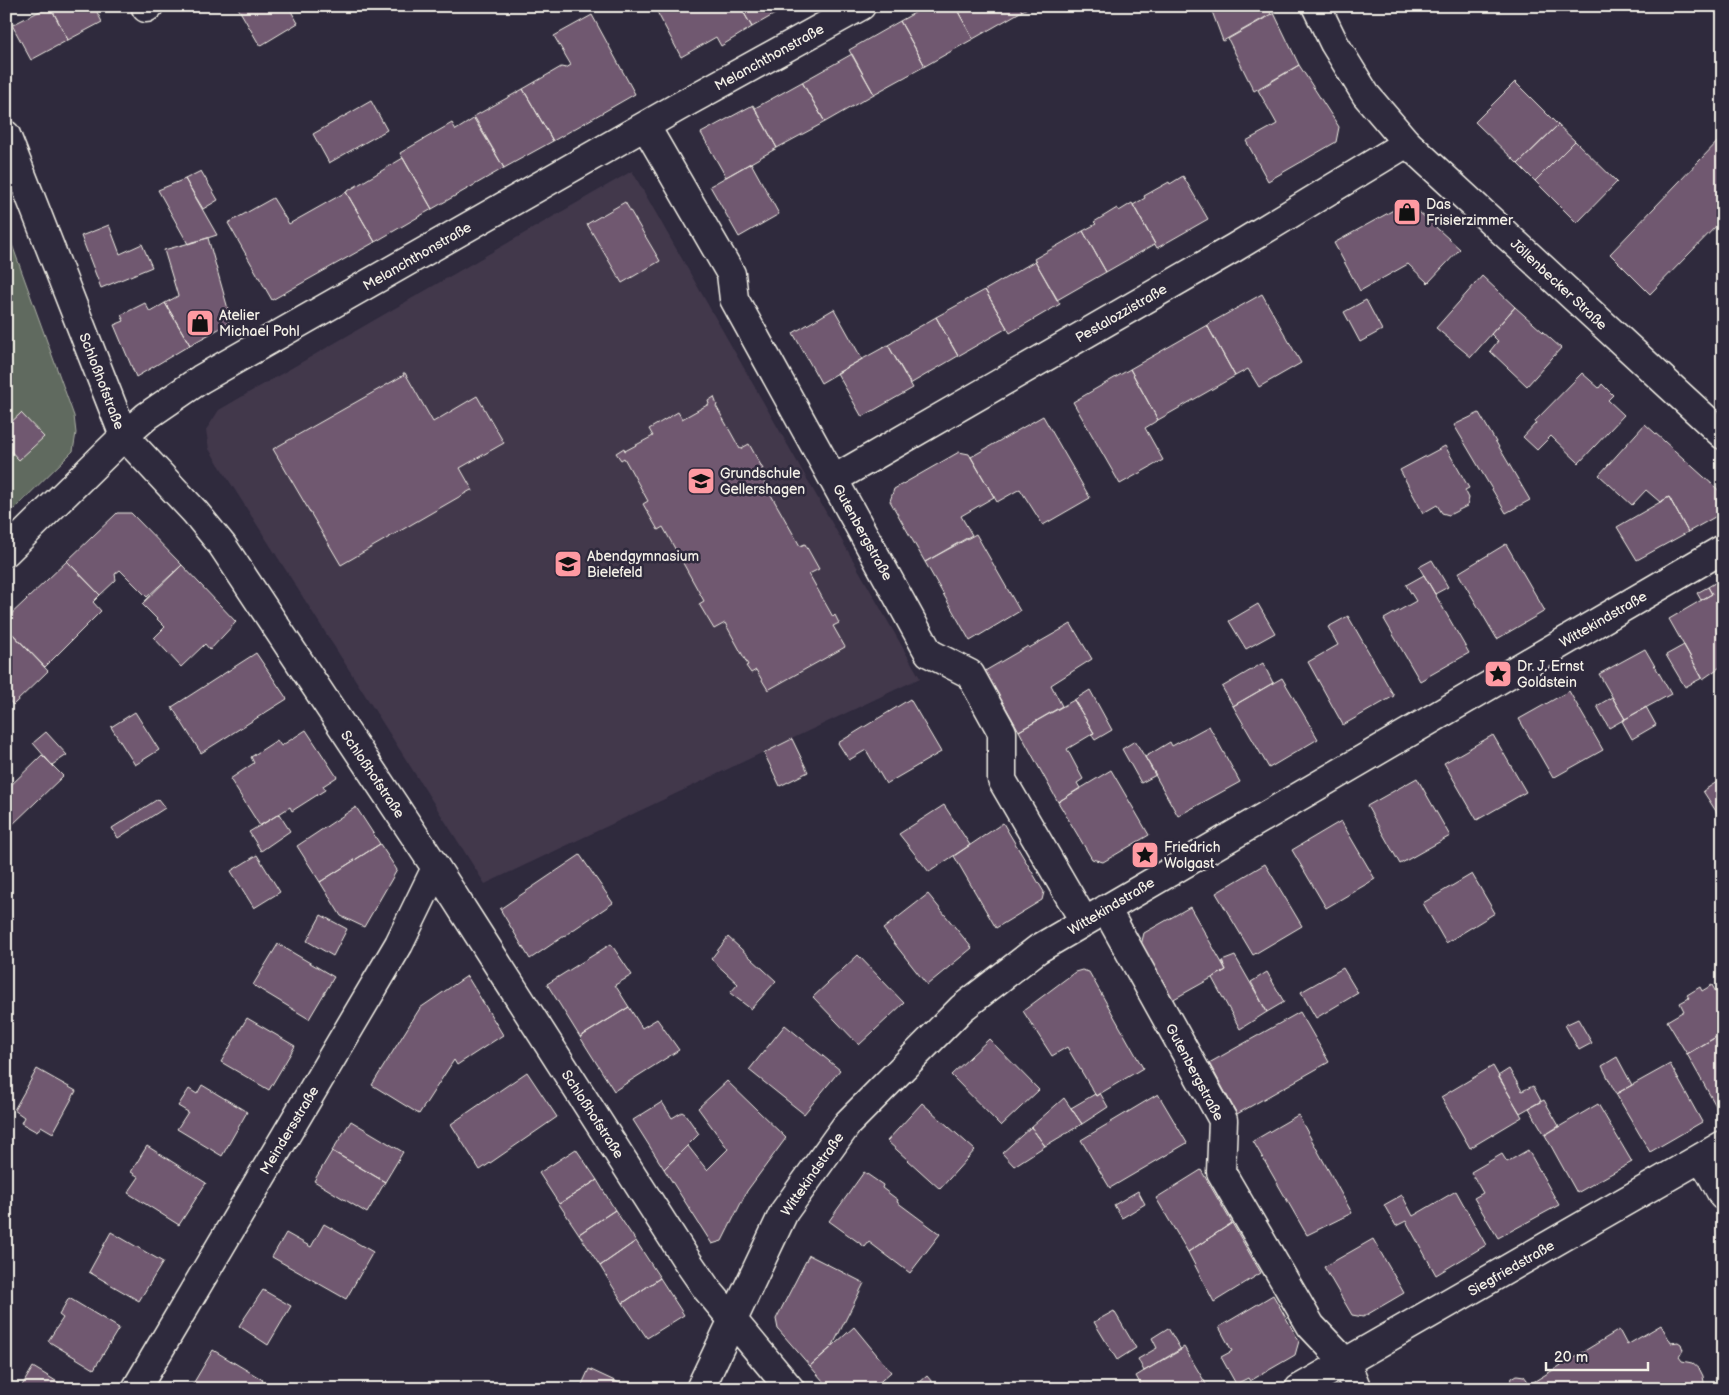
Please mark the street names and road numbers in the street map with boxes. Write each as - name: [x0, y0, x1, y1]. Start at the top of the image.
- street label: Melanchthonstraße: [712, 20, 827, 95]
- street label: Melanchthonstraße: [360, 218, 474, 294]
- street label: Jöllenbecker Straße: [1507, 235, 1611, 334]
- street label: Pestalozzistraße: [1072, 280, 1170, 347]
- street label: Schloßhofstraße: [75, 330, 128, 432]
- street label: Gutenbergstraße: [829, 481, 896, 583]
- street label: Wittekindstraße: [1557, 588, 1650, 651]
- street label: Schloßhofstraße: [337, 727, 408, 821]
- street label: Wittekindstraße: [1065, 874, 1158, 939]
- street label: Gutenbergstraße: [1162, 1021, 1227, 1124]
- street label: Schloßhofstraße: [558, 1067, 628, 1162]
- street label: Meindersstraße: [256, 1083, 322, 1177]
- street label: Wittekindstraße: [777, 1129, 847, 1219]
- street label: Siegfriedstraße: [1465, 1237, 1558, 1300]

